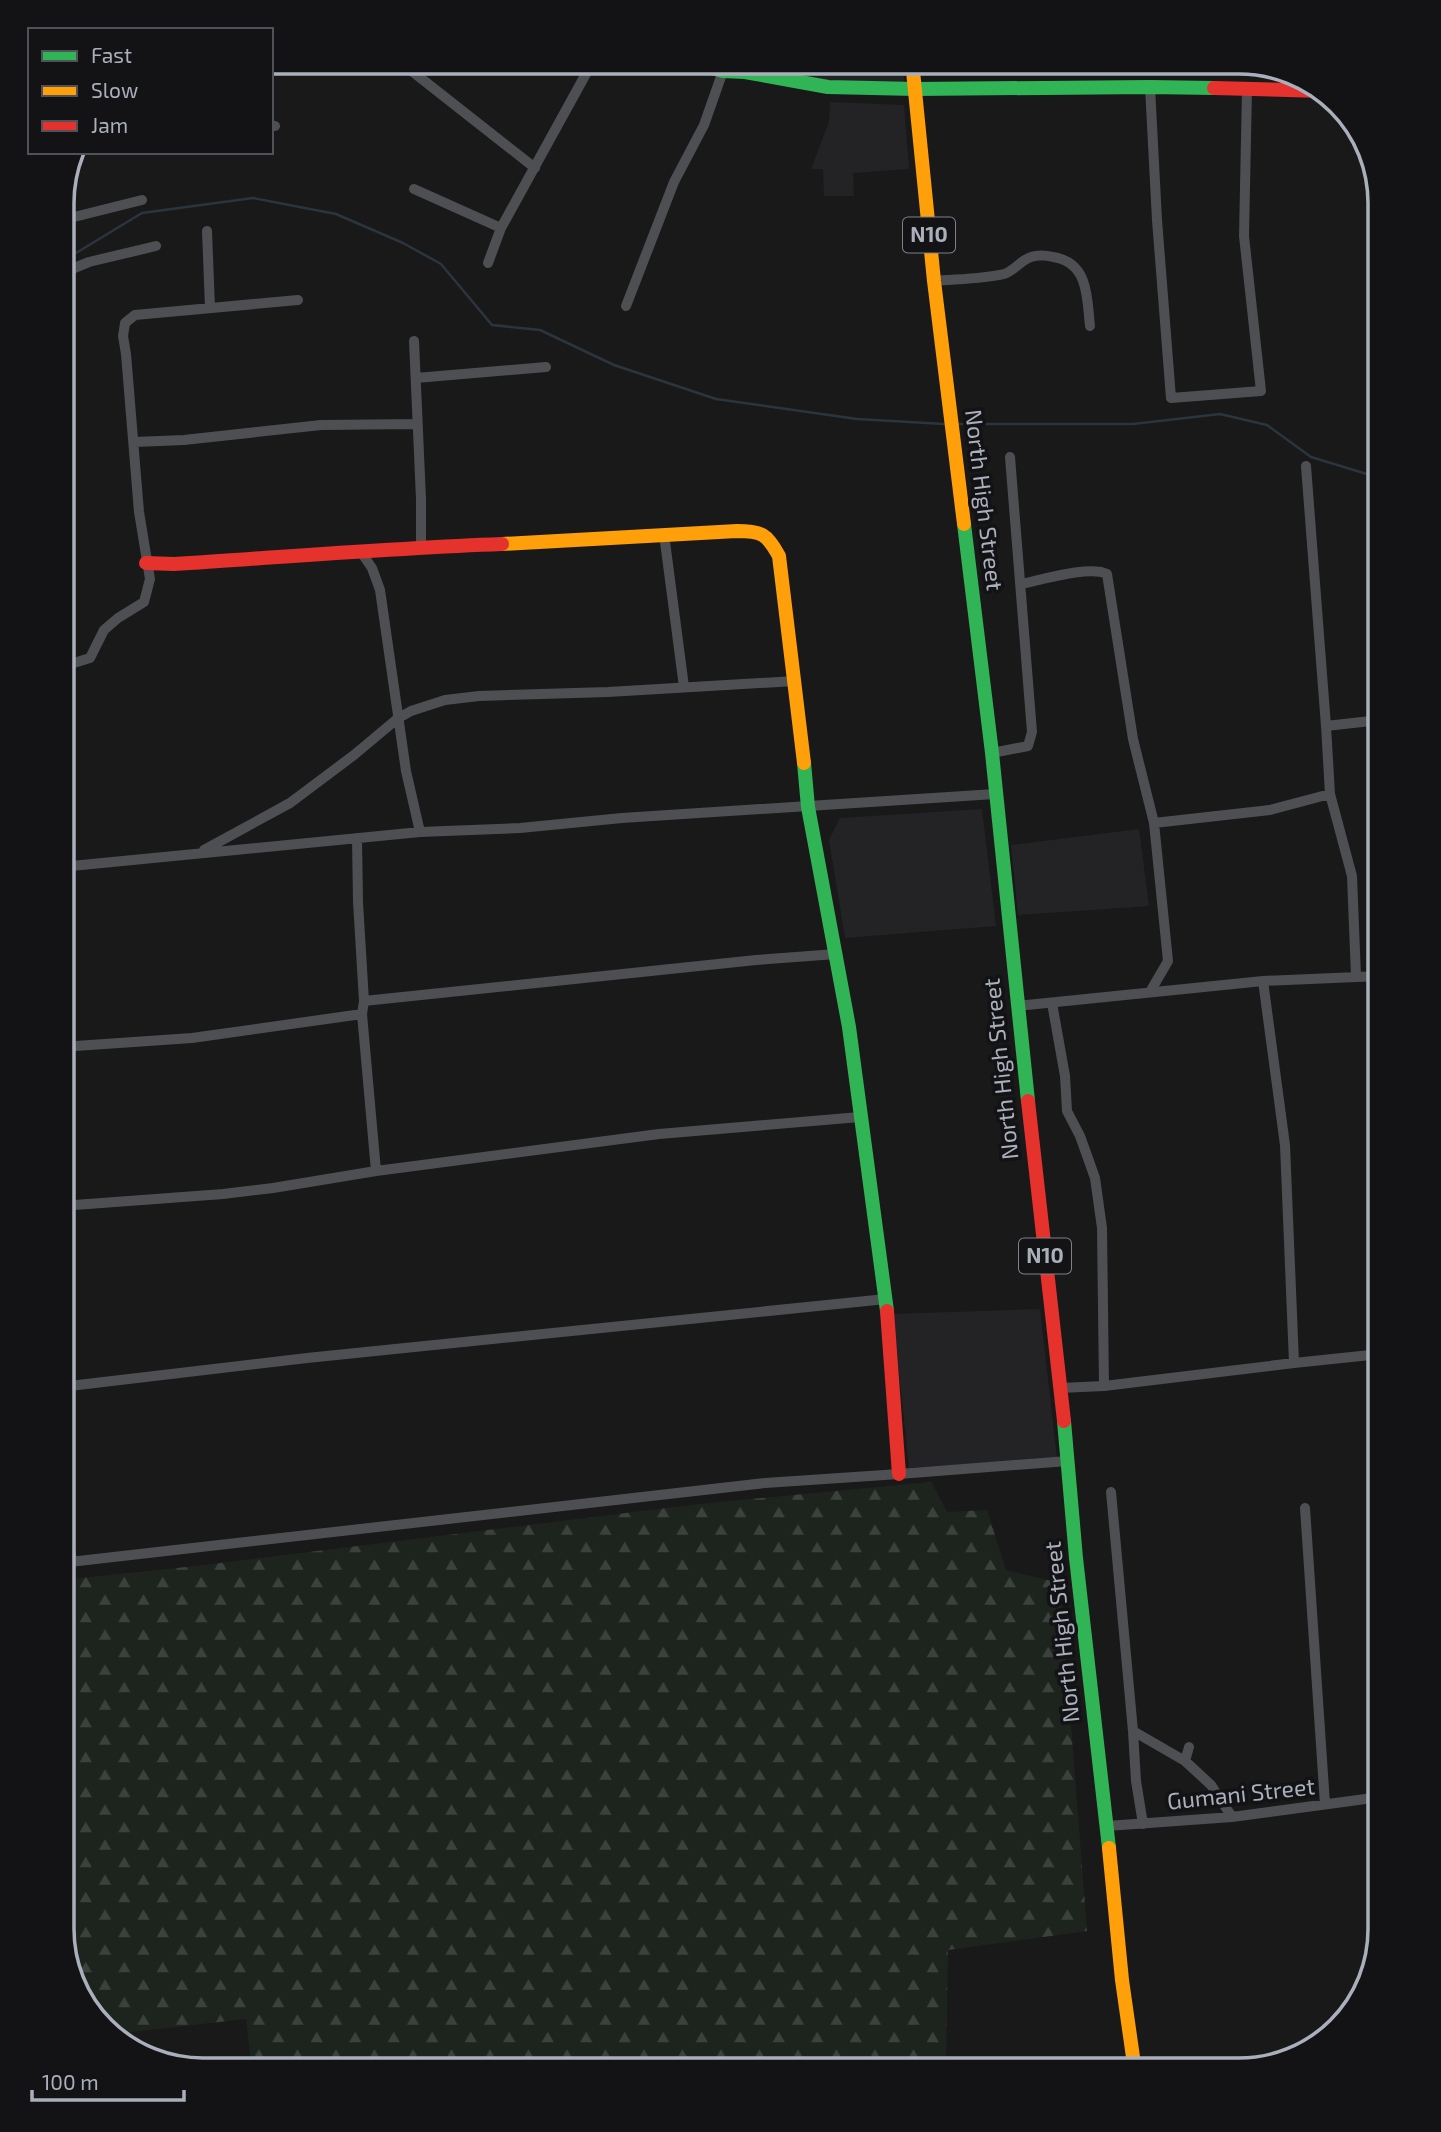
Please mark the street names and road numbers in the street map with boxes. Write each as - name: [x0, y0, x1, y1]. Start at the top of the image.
- road number: N10: [903, 218, 955, 252]
- street label: North High Street: [960, 408, 1010, 592]
- street label: North High Street: [977, 977, 1023, 1161]
- road number: N10: [1019, 1238, 1071, 1274]
- street label: North High Street: [1038, 1540, 1084, 1724]
- street label: Gumani Street: [1166, 1771, 1316, 1815]

